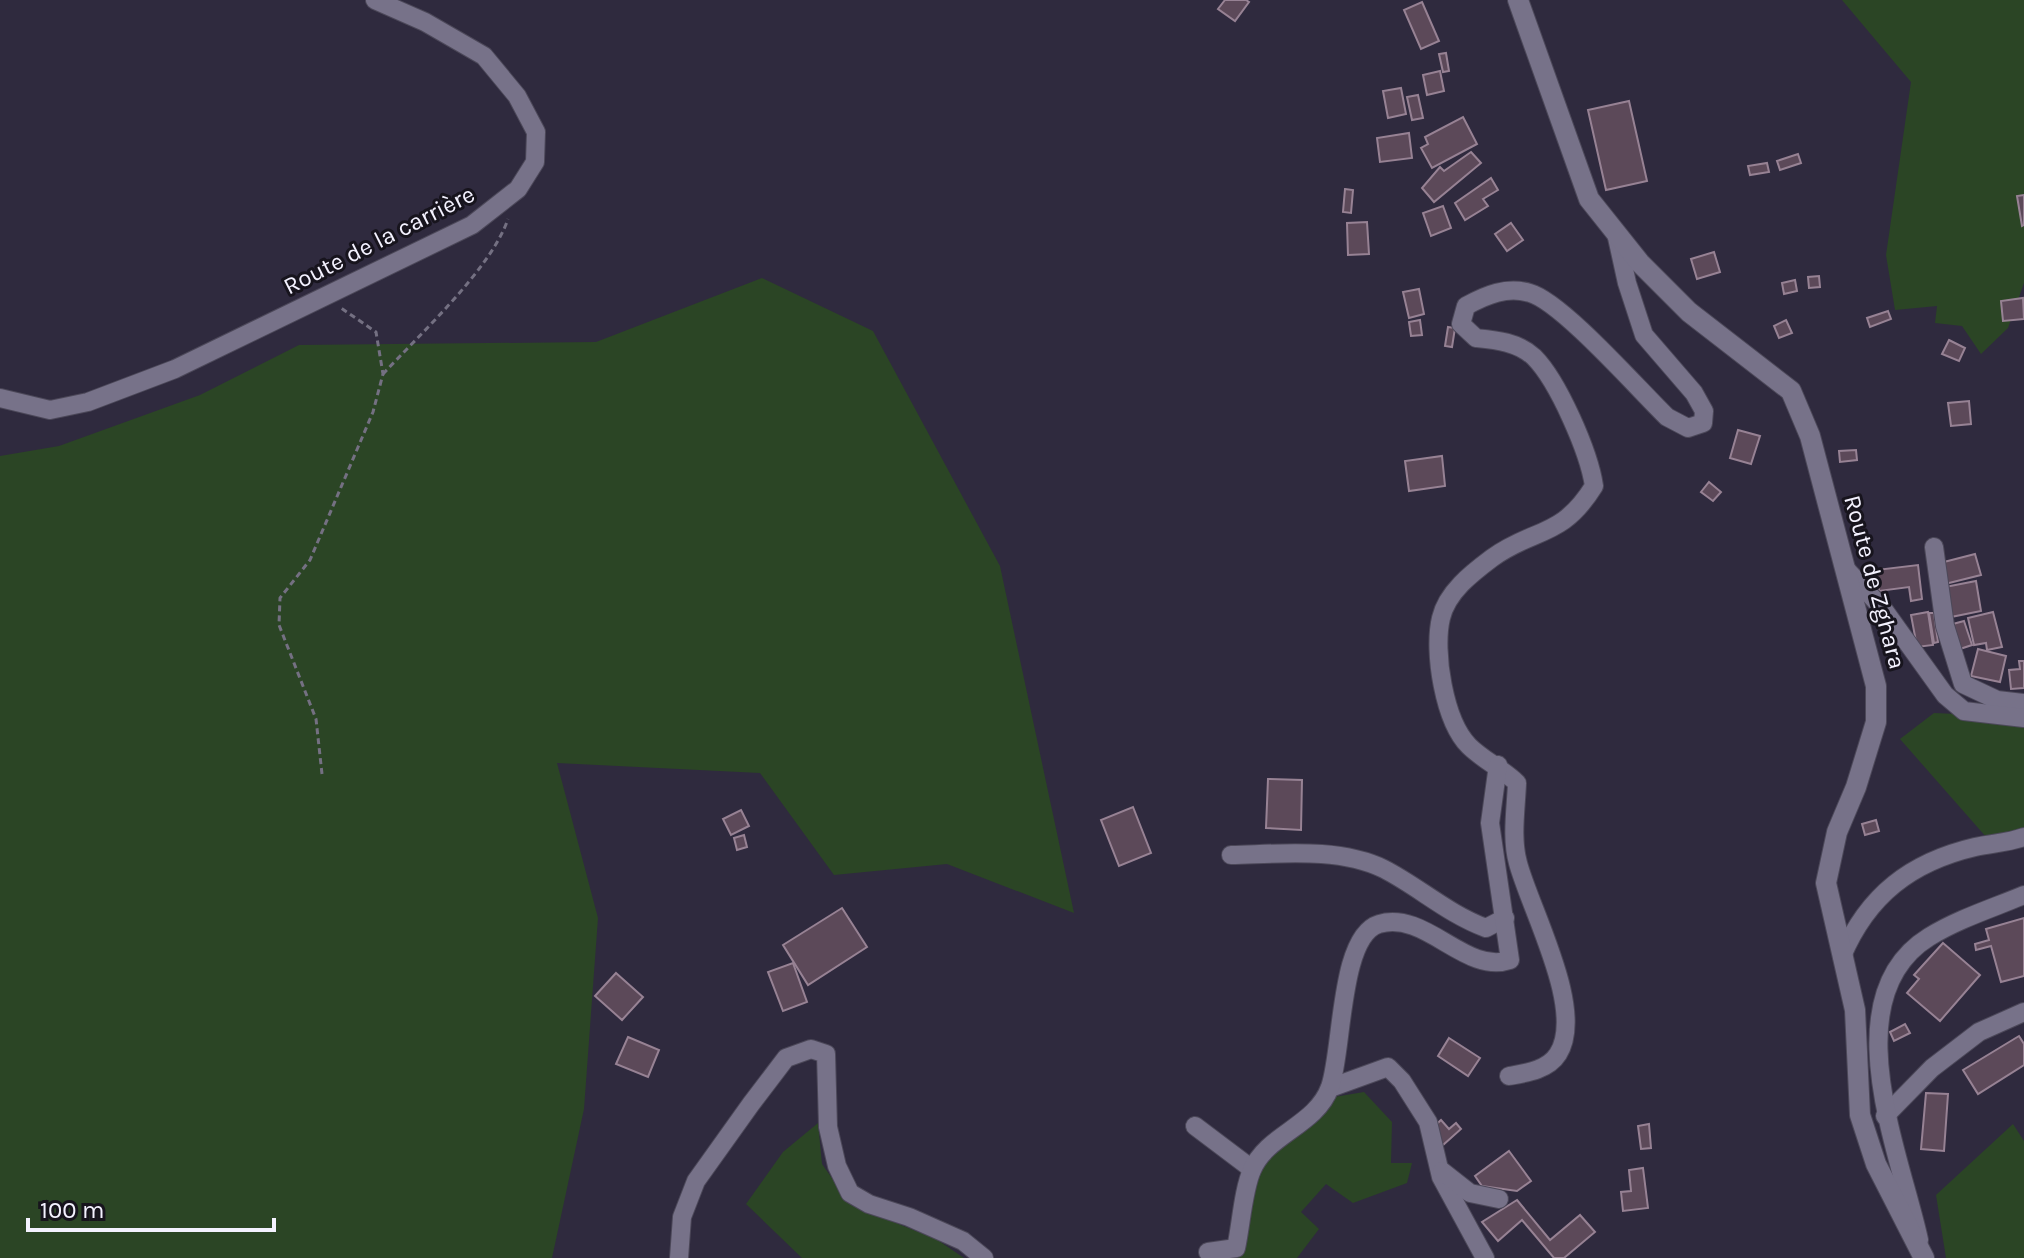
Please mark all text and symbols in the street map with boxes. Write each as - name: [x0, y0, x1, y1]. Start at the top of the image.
- street label: Route de la carrière: [279, 180, 479, 300]
- street label: Route de Zghara: [1838, 492, 1912, 672]
- scale bar: [28, 1182, 274, 1232]
- text: 100 m: [40, 1196, 105, 1224]

